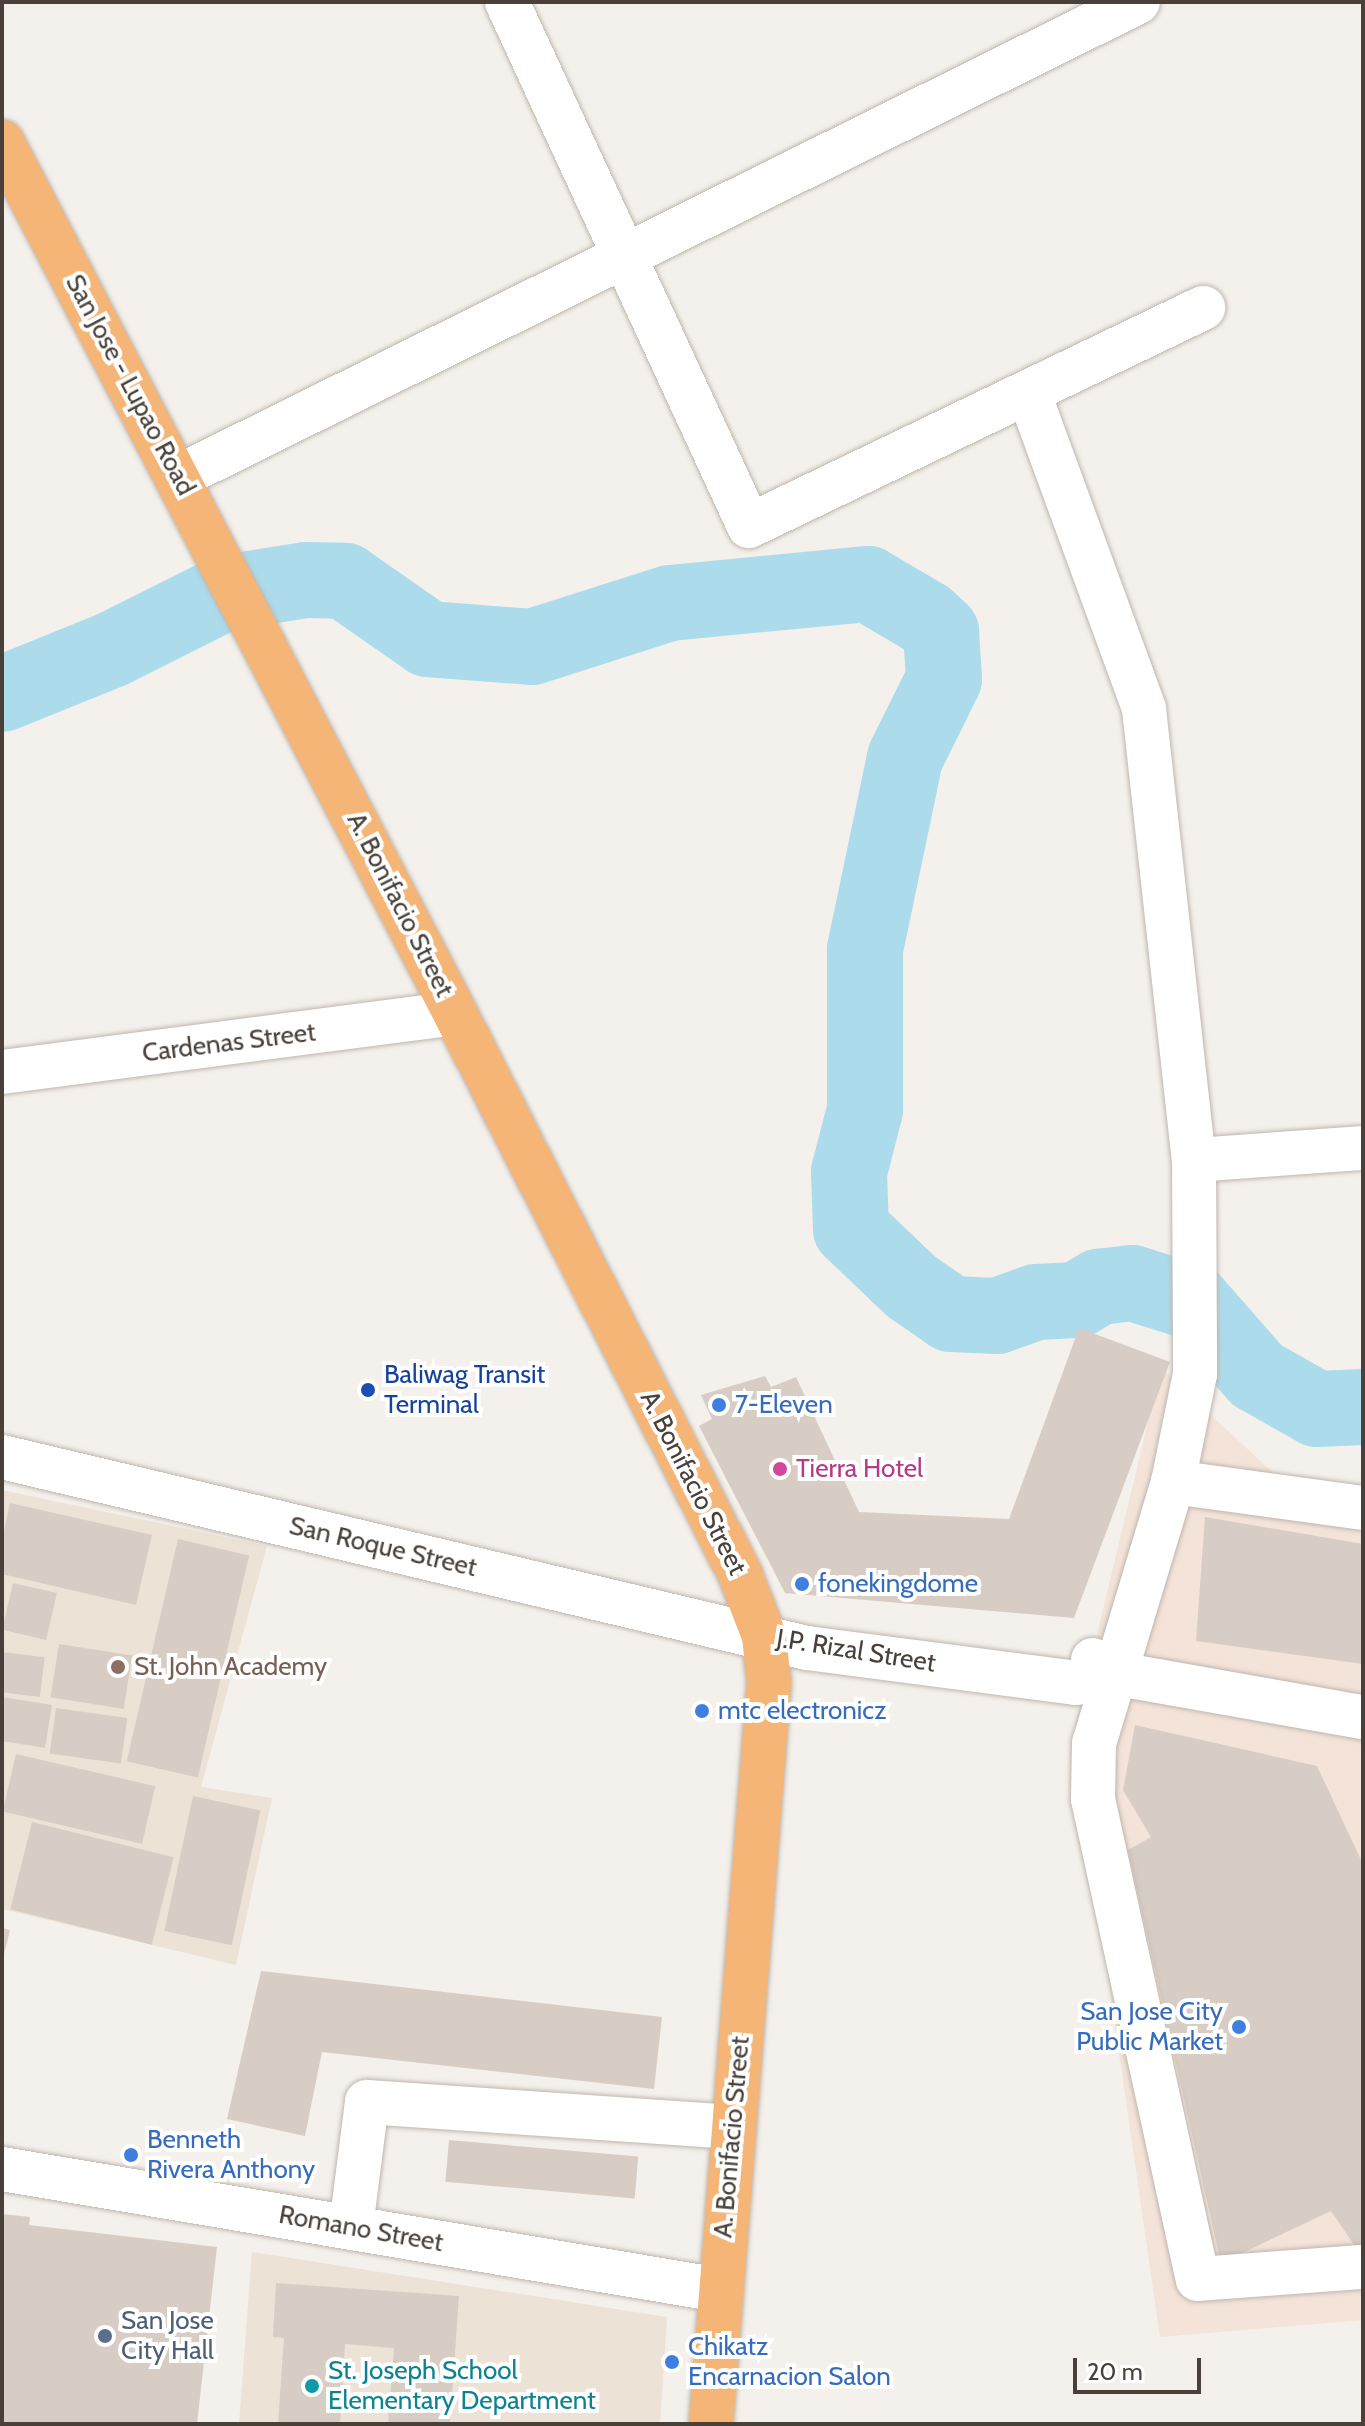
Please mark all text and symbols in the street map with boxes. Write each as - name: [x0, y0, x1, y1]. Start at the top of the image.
- street label: San Jose - Lupao Road: [59, 269, 201, 501]
- street label: A. Bonifacio Street: [340, 808, 460, 1002]
- street label: Cardenas Street: [140, 1017, 318, 1069]
- place label: Baliwag Transit Terminal: [384, 1359, 545, 1420]
- marker: Baliwag Transit Terminal: [359, 1381, 377, 1399]
- street label: A. Bonifacio Street: [633, 1386, 753, 1580]
- place label: 7-Eleven: [735, 1389, 833, 1421]
- marker: 7-Eleven: [710, 1396, 728, 1414]
- place label: Tierra Hotel: [796, 1453, 923, 1485]
- marker: Tierra Hotel: [771, 1460, 789, 1478]
- street label: San Roque Street: [286, 1510, 480, 1584]
- place label: fonekingdome: [818, 1568, 978, 1600]
- marker: fonekingdome: [793, 1575, 811, 1593]
- street label: J.P. Rizal Street: [774, 1623, 938, 1679]
- place label: St. John Academy: [134, 1651, 327, 1683]
- marker: St. John Academy: [109, 1658, 127, 1676]
- place label: mtc electronicz: [718, 1695, 886, 1727]
- marker: mtc electronicz: [693, 1702, 711, 1720]
- place label: San Jose City Public Market: [1076, 1996, 1223, 2058]
- marker: San Jose City Public Market: [1230, 2018, 1248, 2036]
- street label: A. Bonifacio Street: [708, 2035, 756, 2239]
- place label: Benneth Rivera Anthony: [147, 2124, 315, 2186]
- marker: Benneth Rivera Anthony: [122, 2146, 140, 2164]
- street label: Romano Street: [276, 2199, 446, 2259]
- place label: San Jose City Hall: [121, 2305, 214, 2366]
- marker: San Jose City Hall: [96, 2327, 114, 2345]
- place label: Chikatz Encarnacion Salon: [688, 2331, 891, 2392]
- scale bar: [1077, 2342, 1205, 2392]
- marker: Chikatz Encarnacion Salon: [663, 2353, 681, 2371]
- place label: St. Joseph School Elementary Department: [328, 2355, 596, 2416]
- text: 20 m: [1087, 2357, 1143, 2386]
- marker: St. Joseph School Elementary Department: [303, 2377, 321, 2395]

